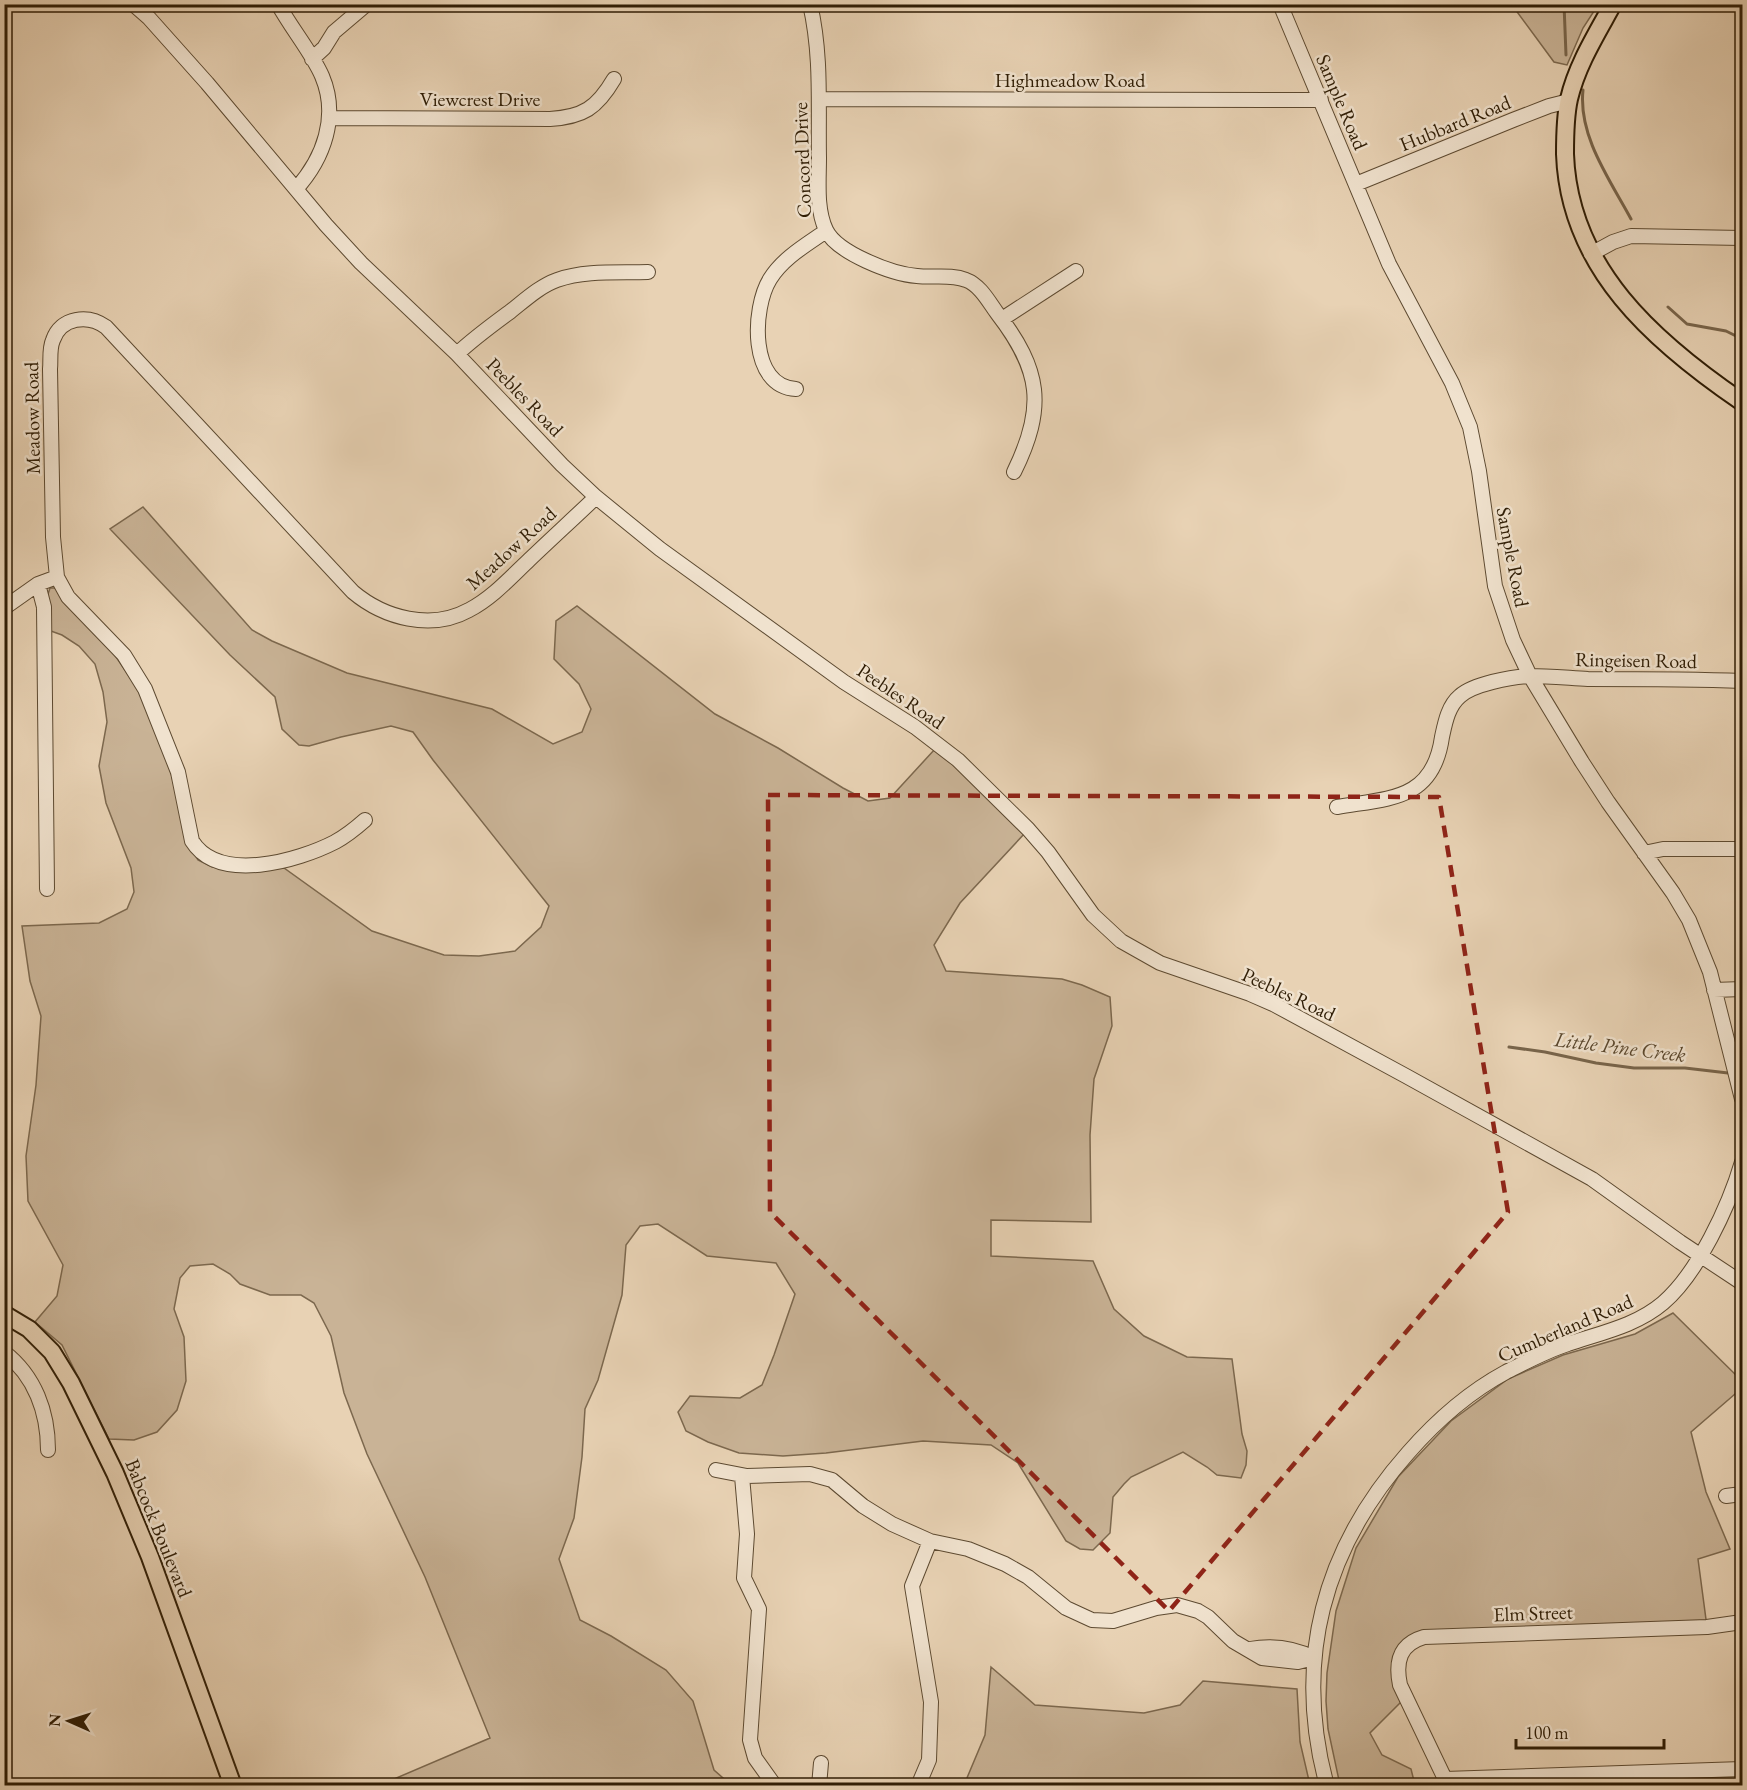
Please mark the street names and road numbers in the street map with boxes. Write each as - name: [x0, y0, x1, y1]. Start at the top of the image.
- street label: Sample Road: [1310, 50, 1374, 155]
- street label: Highmeadow Road: [995, 67, 1146, 93]
- street label: Viewcrest Drive: [420, 86, 541, 112]
- street label: Hubbard Road: [1396, 89, 1515, 157]
- street label: Concord Drive: [787, 101, 817, 218]
- street label: Peebles Road: [481, 352, 570, 443]
- street label: Meadow Road: [18, 361, 46, 475]
- street label: Meadow Road: [460, 500, 562, 595]
- street label: Sample Road: [1491, 505, 1536, 610]
- street label: Ringeisen Road: [1575, 646, 1698, 674]
- street label: Peebles Road: [852, 657, 951, 735]
- street label: Peebles Road: [1238, 961, 1341, 1027]
- street label: Cumberland Road: [1493, 1287, 1637, 1368]
- street label: Babcock Boulevard: [119, 1455, 199, 1602]
- street label: Elm Street: [1493, 1599, 1574, 1627]

